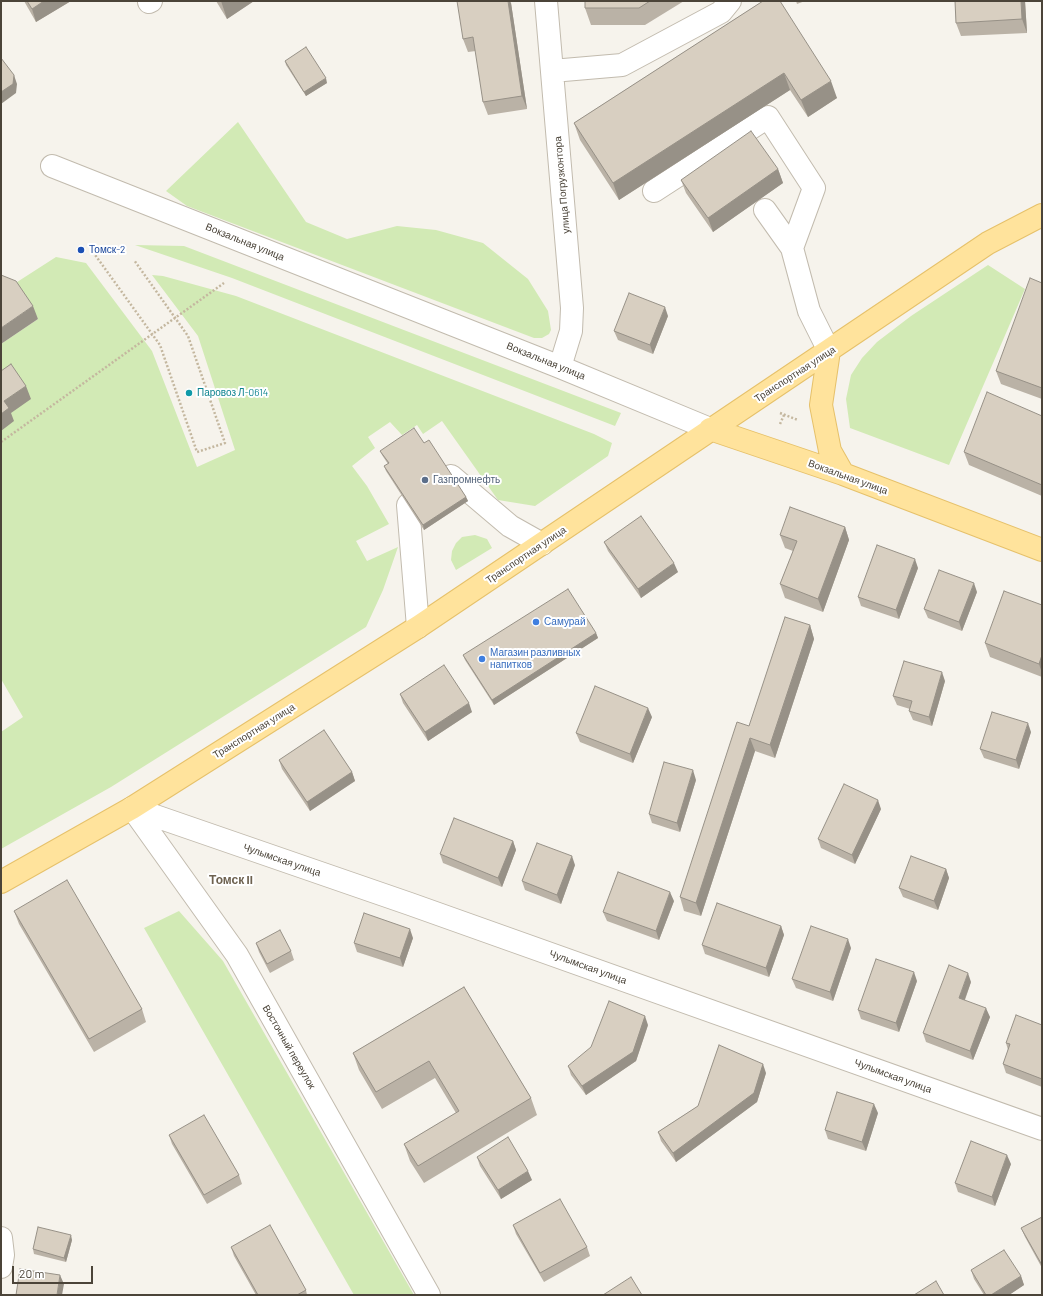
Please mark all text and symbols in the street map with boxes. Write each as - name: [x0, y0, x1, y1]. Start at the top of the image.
- street label: улица Погрузконтора: [552, 136, 572, 234]
- street label: Вокзальная улица: [204, 221, 286, 263]
- place label: Томск-2: [89, 244, 125, 256]
- marker: Томск-2: [76, 245, 86, 255]
- street label: Вокзальная улица: [505, 340, 587, 382]
- street label: Транспортная улица: [752, 343, 838, 405]
- place label: Паровоз Л-0614: [197, 387, 268, 399]
- marker: Паровоз Л-0614: [184, 388, 194, 398]
- street label: Вокзальная улица: [807, 457, 889, 497]
- place label: Газпромнефть: [433, 474, 500, 486]
- marker: Газпромнефть: [420, 475, 430, 485]
- street label: Транспортная улица: [484, 524, 568, 586]
- place label: Самурай: [544, 616, 585, 628]
- marker: Самурай: [531, 617, 541, 627]
- place label: Магазин разливных напитков: [490, 647, 581, 670]
- marker: Магазин разливных напитков: [477, 654, 487, 664]
- street label: Транспортная улица: [211, 701, 297, 761]
- street label: Чулымская улица: [242, 841, 322, 879]
- district label: Томск II: [209, 873, 253, 887]
- street label: Чулымская улица: [548, 947, 628, 987]
- street label: Восточный переулок: [260, 1003, 318, 1091]
- street label: Чулымская улица: [853, 1056, 933, 1096]
- scale bar: [14, 1258, 95, 1284]
- text: 20 m: [19, 1266, 45, 1280]

